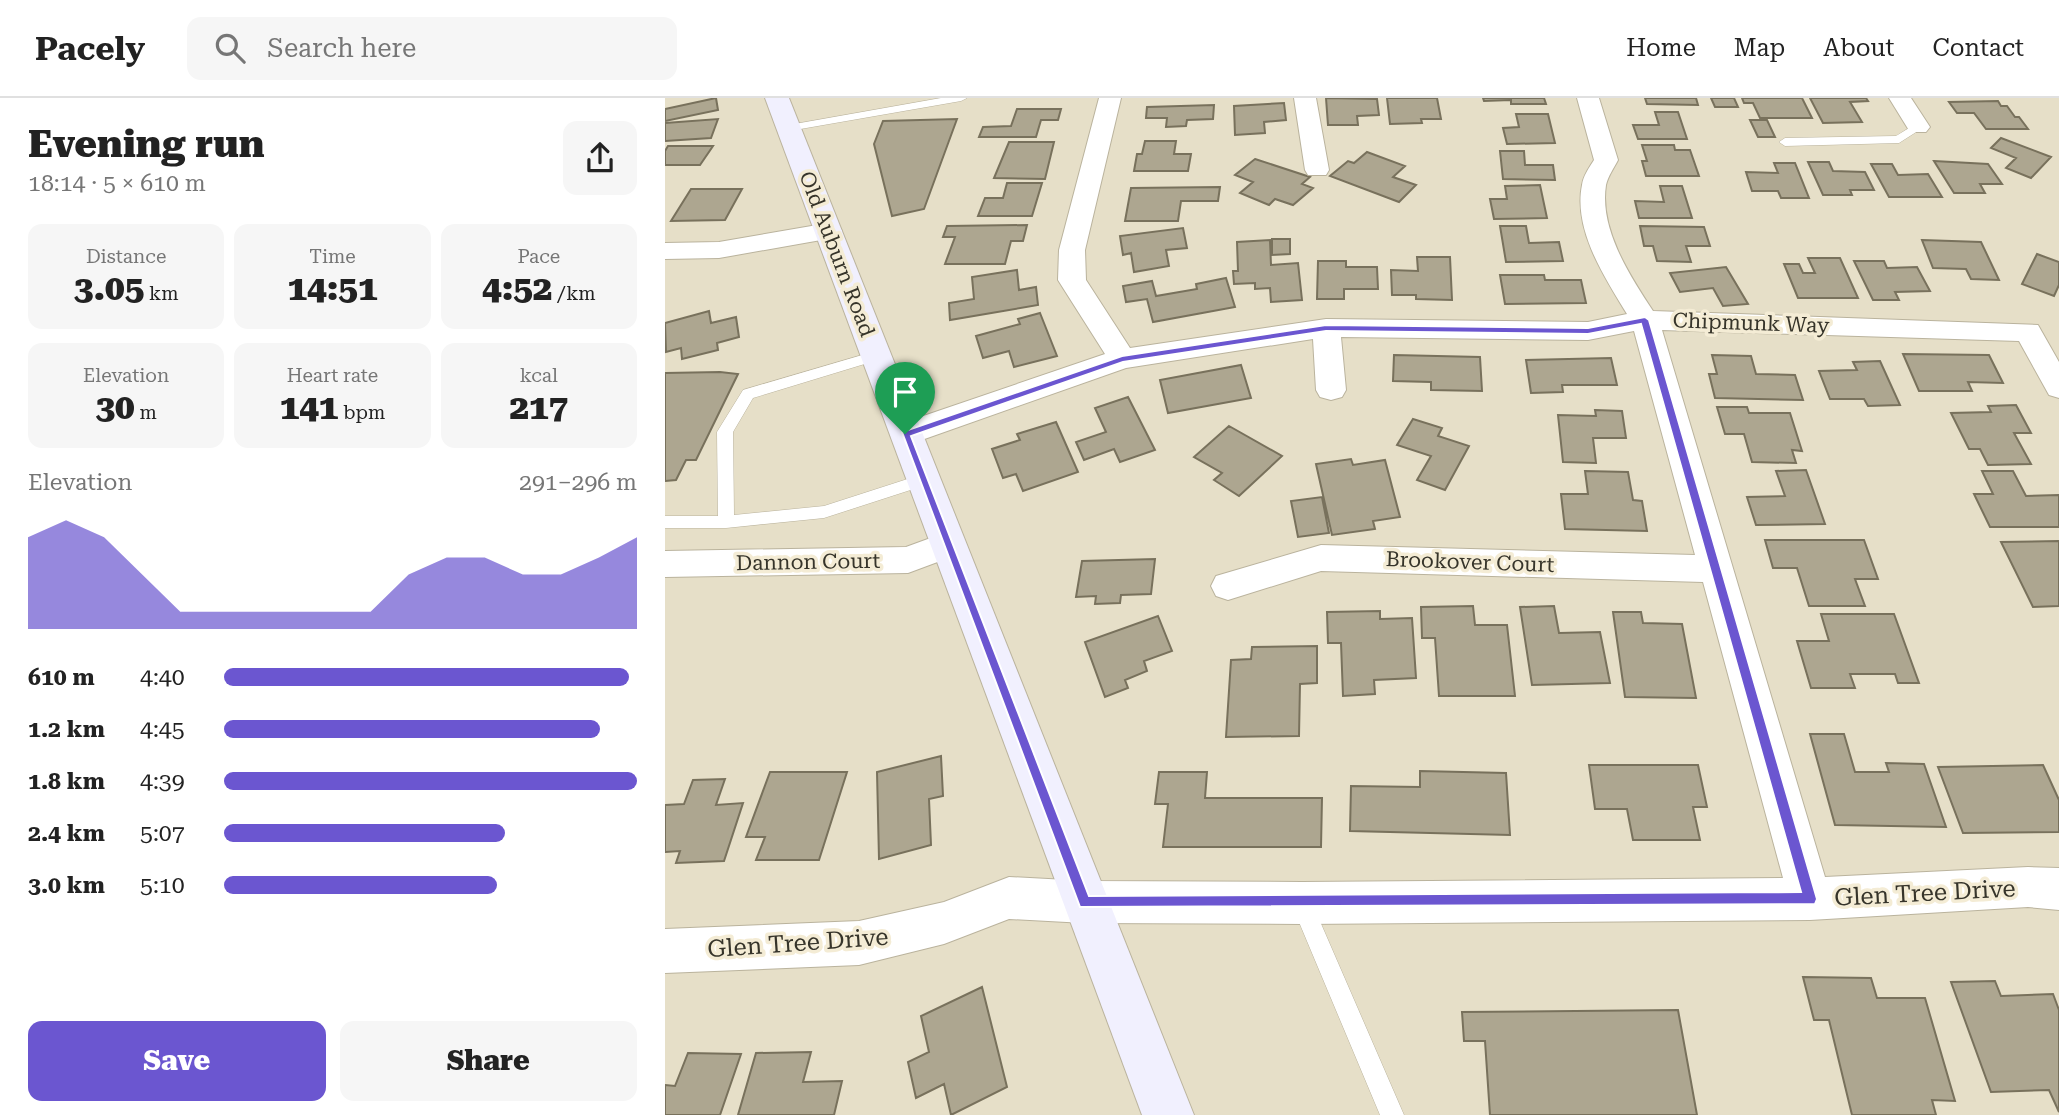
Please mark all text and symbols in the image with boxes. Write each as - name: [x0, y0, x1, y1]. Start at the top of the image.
- search box: [187, 17, 677, 80]
- text: Pacely: [35, 29, 145, 68]
- icon: search: [211, 29, 249, 67]
- text: Search here: [267, 33, 416, 63]
- text: Home: [1626, 34, 1696, 62]
- text: Map: [1734, 34, 1785, 62]
- text: About: [1823, 34, 1894, 62]
- text: Contact: [1932, 34, 2024, 62]
- button: share: [563, 121, 637, 195]
- text: Evening run: [28, 122, 264, 166]
- street label: Old Auburn Road: [794, 168, 880, 341]
- text: 18:14 · 5 × 610 m: [28, 170, 206, 197]
- text: Distance: [86, 245, 166, 268]
- text: Time: [309, 245, 356, 268]
- text: Pace: [517, 245, 560, 268]
- text: 3.05: [74, 268, 144, 309]
- text: 14:51: [287, 268, 378, 309]
- text: 4:52: [482, 268, 552, 309]
- text: km: [144, 282, 178, 305]
- text: /km: [552, 282, 596, 305]
- street label: Chipmunk Way: [1672, 308, 1830, 338]
- pin: [875, 362, 935, 434]
- text: Elevation: [83, 364, 169, 387]
- text: Heart rate: [287, 364, 378, 387]
- text: kcal: [520, 364, 558, 387]
- icon: arrive: [886, 373, 924, 411]
- text: 30: [95, 387, 135, 428]
- text: 141: [280, 387, 338, 428]
- text: 217: [509, 387, 568, 428]
- text: m: [135, 401, 157, 424]
- text: bpm: [338, 401, 385, 424]
- text: Elevation: [28, 469, 132, 496]
- text: 291–296 m: [519, 469, 637, 496]
- street label: Brookover Court: [1385, 547, 1555, 577]
- street label: Dannon Court: [736, 549, 881, 575]
- text: 610 m: [28, 664, 95, 691]
- text: 4:40: [140, 664, 185, 691]
- text: 1.2 km: [28, 716, 105, 743]
- text: 4:45: [140, 716, 185, 743]
- text: 1.8 km: [28, 768, 105, 795]
- text: 4:39: [140, 768, 185, 795]
- text: 2.4 km: [28, 820, 105, 847]
- text: 5:07: [140, 820, 185, 847]
- text: 3.0 km: [28, 872, 105, 899]
- text: 5:10: [140, 872, 185, 899]
- street label: Glen Tree Drive: [1834, 874, 2016, 912]
- street label: Glen Tree Drive: [707, 923, 889, 963]
- button: Save: [28, 1021, 326, 1101]
- button: Share: [340, 1021, 637, 1101]

